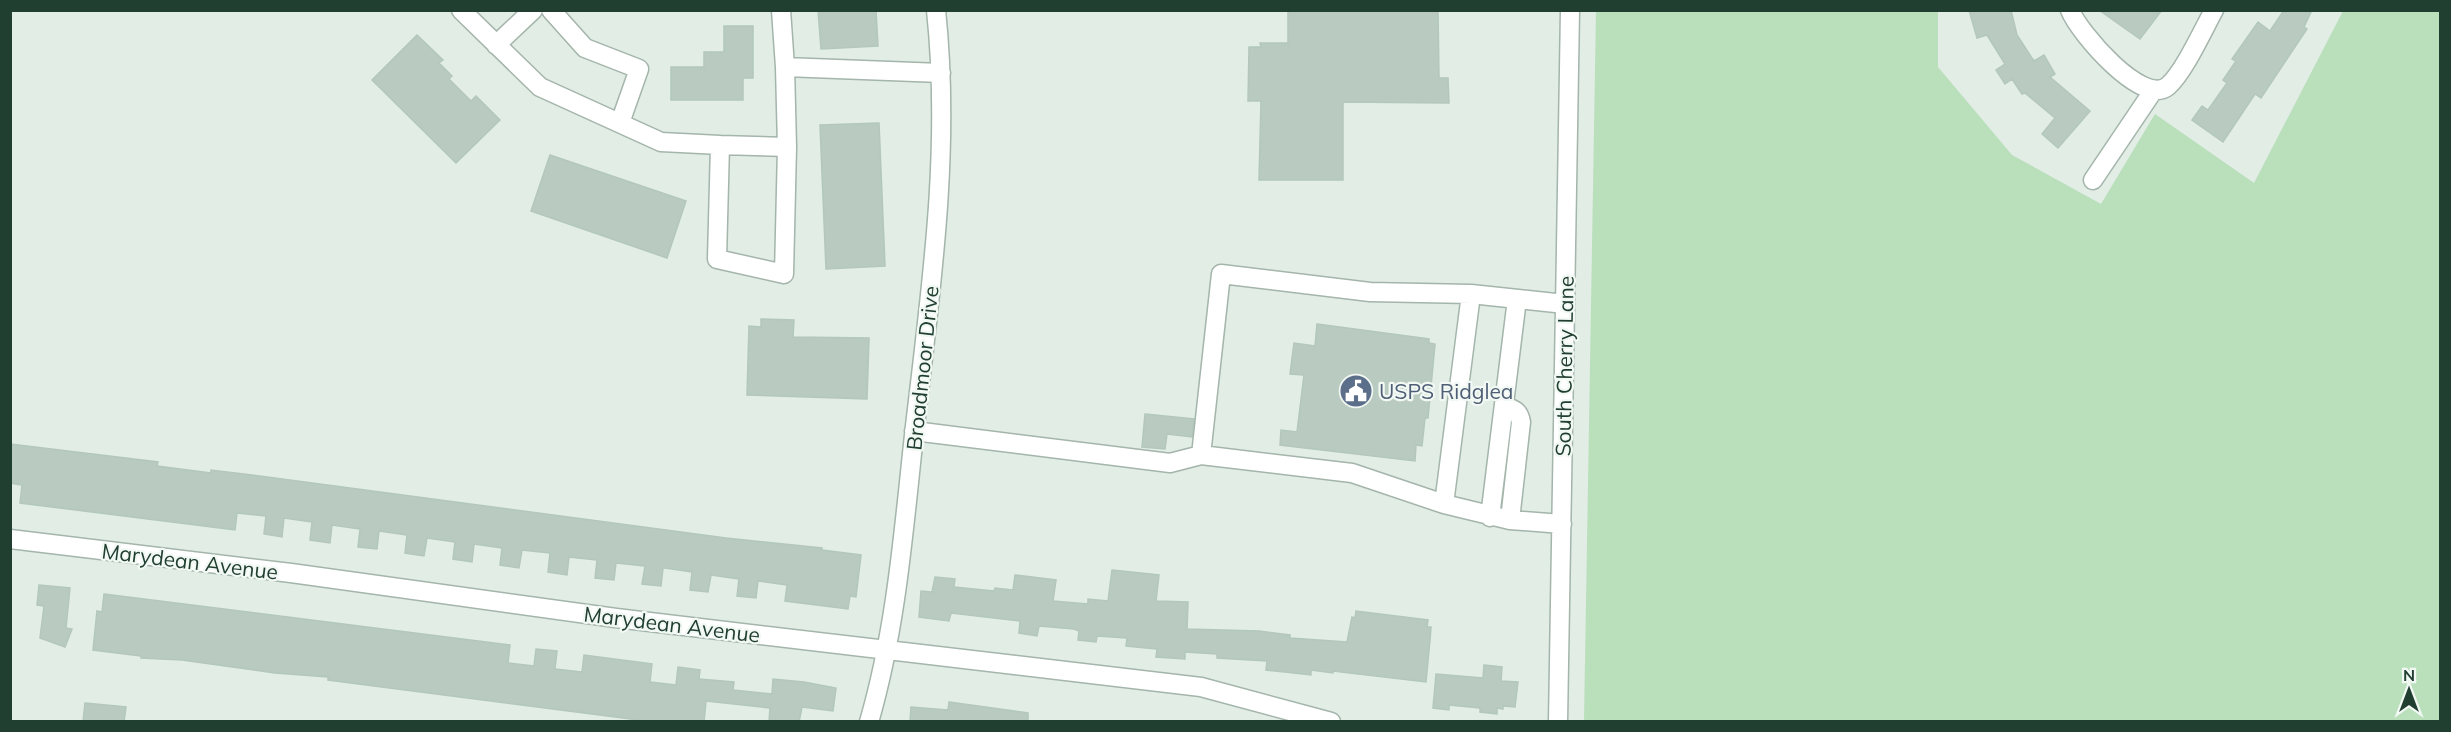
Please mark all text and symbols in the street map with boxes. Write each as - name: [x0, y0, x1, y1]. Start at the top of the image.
- street label: South Cherry Lane: [1549, 275, 1579, 457]
- street label: Broadmoor Drive: [900, 284, 944, 452]
- public building icon: USPS Ridglea: [1338, 373, 1374, 409]
- place label: USPS Ridglea: [1379, 378, 1513, 404]
- street label: Marydean Avenue: [100, 537, 280, 585]
- street label: Marydean Avenue: [582, 600, 762, 648]
- north arrow: [2379, 660, 2439, 720]
- text: N: [2403, 665, 2415, 685]

